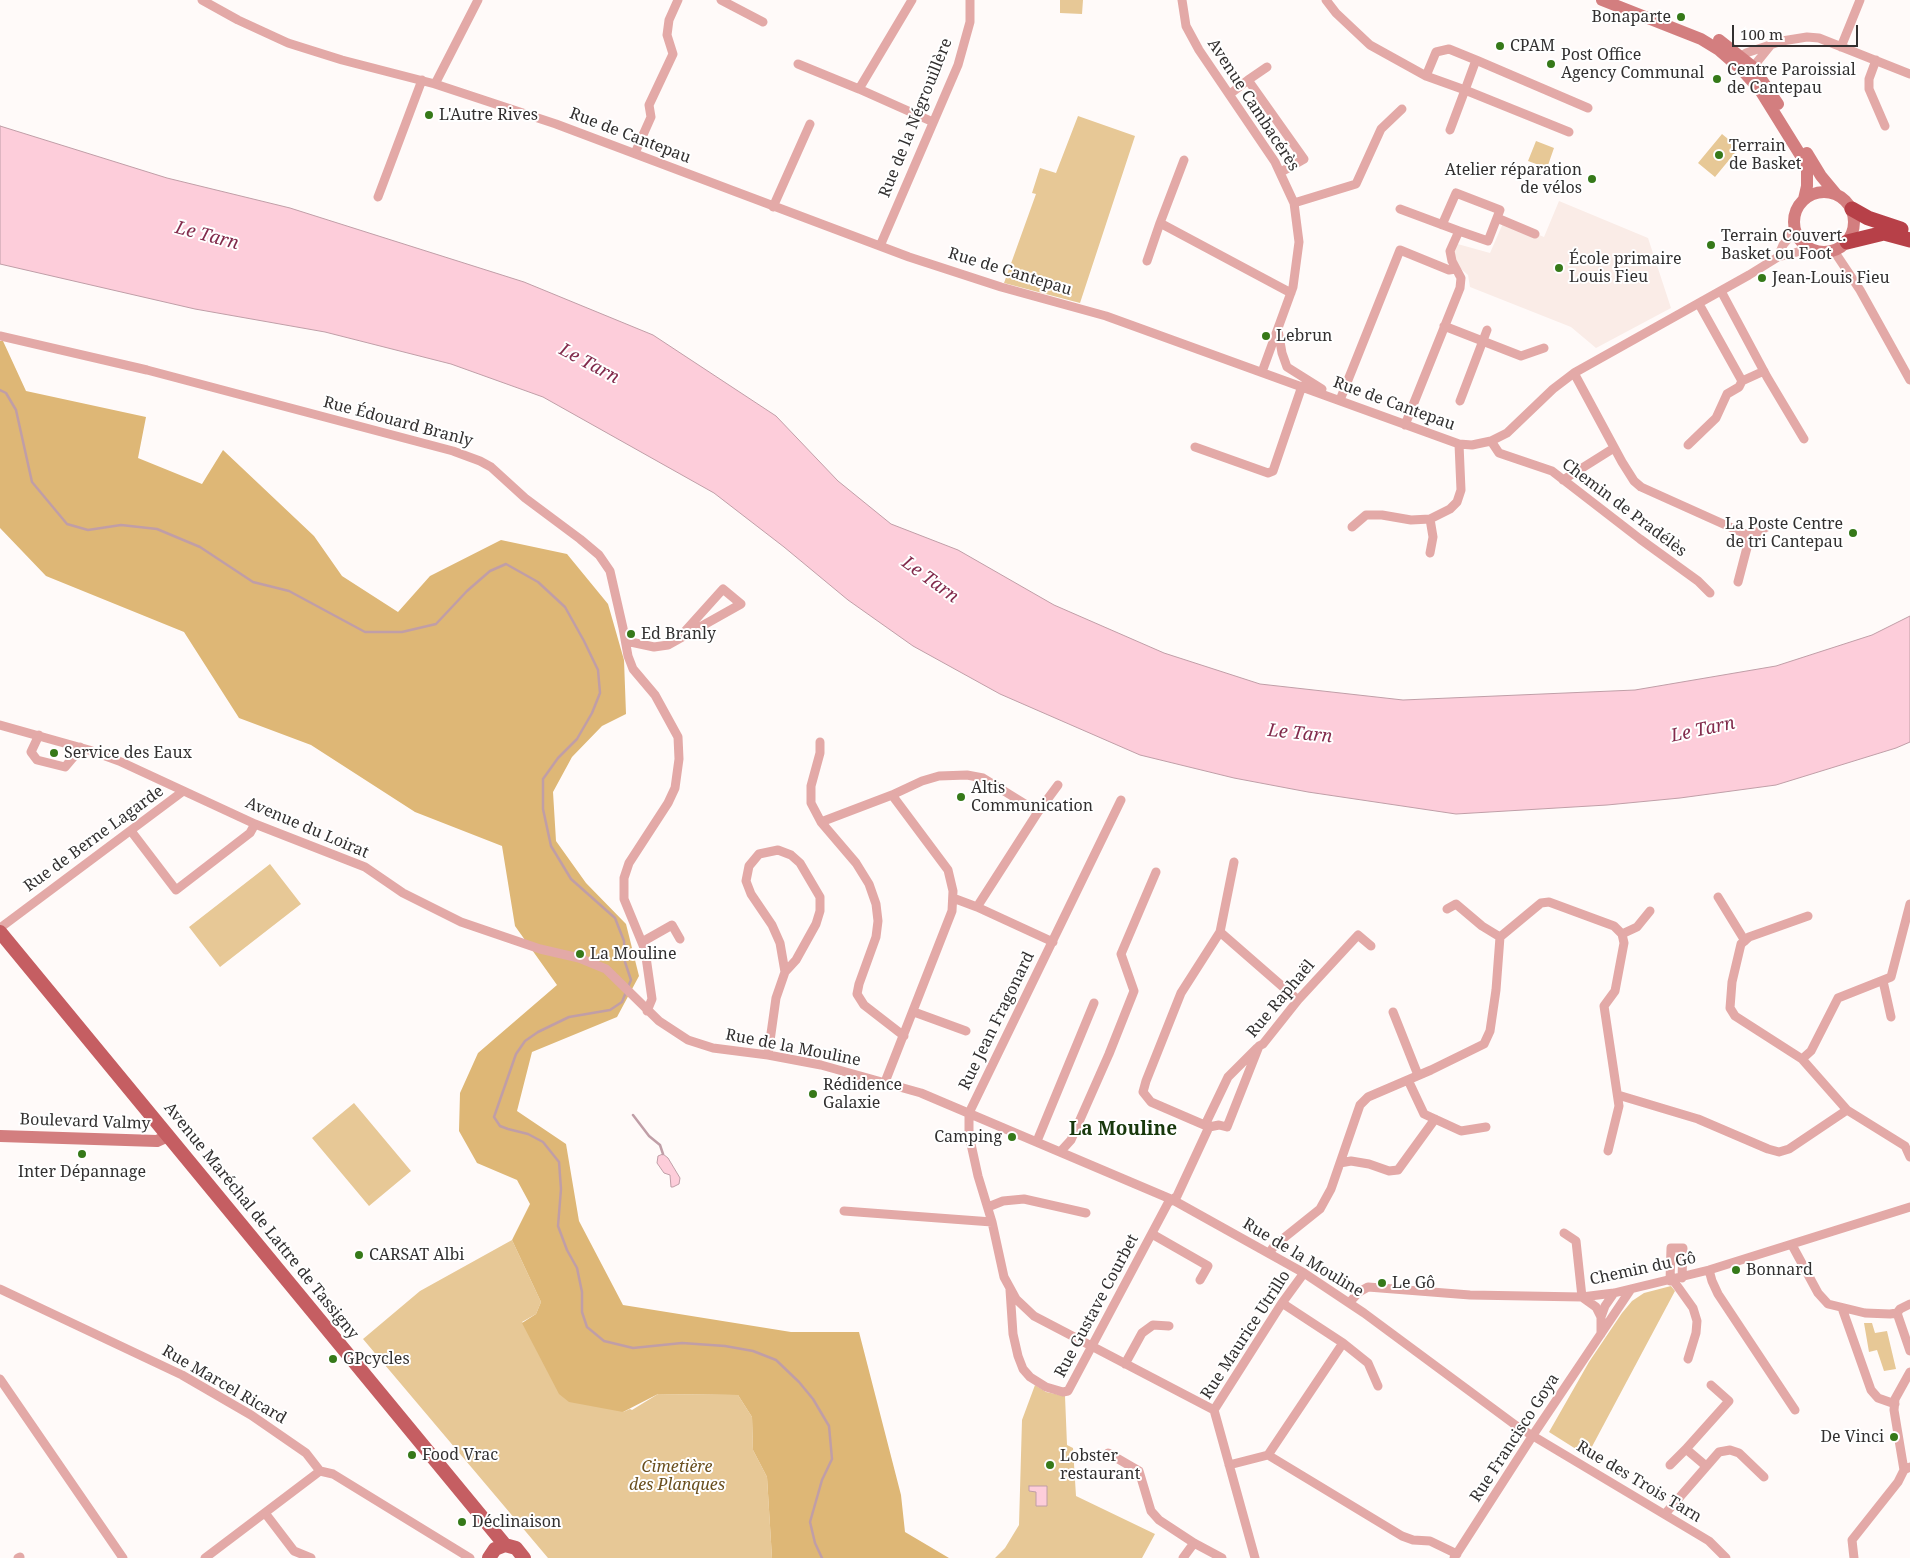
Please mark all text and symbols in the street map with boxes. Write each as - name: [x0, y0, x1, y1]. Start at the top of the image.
- place label: Bonaparte: [1591, 7, 1671, 27]
- marker: Bonaparte: [1675, 11, 1687, 23]
- scale bar: [1735, 15, 1861, 47]
- text: 100 m: [1740, 24, 1783, 44]
- street label: Avenue Cambacérès: [1203, 35, 1303, 175]
- street label: Rue de la Négrouillère: [875, 36, 957, 200]
- place label: CPAM: [1510, 36, 1555, 56]
- marker: CPAM: [1494, 40, 1506, 52]
- place label: Post Office Agency Communal: [1561, 45, 1704, 83]
- marker: Post Office Agency Communal: [1545, 58, 1557, 70]
- place label: Centre Paroissial de Cantepau: [1727, 60, 1856, 98]
- marker: Centre Paroissial de Cantepau: [1711, 73, 1723, 85]
- street label: Rue de Cantepau: [567, 104, 693, 168]
- place label: L'Autre Rives: [439, 105, 538, 125]
- marker: L'Autre Rives: [423, 109, 435, 121]
- place label: Terrain de Basket: [1729, 136, 1801, 174]
- marker: Terrain de Basket: [1713, 149, 1725, 161]
- place label: Atelier réparation de vélos: [1445, 160, 1582, 198]
- marker: Atelier réparation de vélos: [1586, 173, 1598, 185]
- water label: Le Tarn: [173, 217, 241, 255]
- place label: Terrain Couvert. Basket ou Foot: [1721, 226, 1846, 264]
- marker: Terrain Couvert. Basket ou Foot: [1705, 239, 1717, 251]
- street label: Rue de Cantepau: [946, 244, 1074, 300]
- place label: École primaire Louis Fieu: [1569, 249, 1682, 287]
- marker: École primaire Louis Fieu: [1553, 262, 1565, 274]
- place label: Jean-Louis Fieu: [1772, 268, 1890, 288]
- marker: Jean-Louis Fieu: [1756, 272, 1768, 284]
- place label: Lebrun: [1276, 326, 1332, 346]
- marker: Lebrun: [1260, 330, 1272, 342]
- water label: Le Tarn: [555, 339, 623, 389]
- street label: Rue de Cantepau: [1330, 373, 1458, 435]
- street label: Rue Édouard Branly: [321, 393, 475, 451]
- street label: Chemin de Pradélès: [1558, 455, 1690, 561]
- place label: La Poste Centre de tri Cantepau: [1725, 514, 1843, 552]
- marker: La Poste Centre de tri Cantepau: [1847, 527, 1859, 539]
- water label: Le Tarn: [897, 552, 963, 608]
- place label: Ed Branly: [641, 624, 716, 644]
- marker: Ed Branly: [625, 628, 637, 640]
- water label: Le Tarn: [1669, 713, 1737, 747]
- water label: Le Tarn: [1267, 720, 1333, 748]
- place label: Service des Eaux: [64, 743, 192, 763]
- marker: Service des Eaux: [48, 747, 60, 759]
- place label: Altis Communication: [971, 778, 1093, 816]
- street label: Rue de Berne Lagarde: [20, 782, 168, 896]
- marker: Altis Communication: [955, 791, 967, 803]
- street label: Avenue du Loirat: [243, 793, 371, 863]
- place label: La Mouline: [590, 944, 676, 964]
- marker: La Mouline: [574, 948, 586, 960]
- street label: Rue Jean Fragonard: [955, 949, 1039, 1093]
- street label: Rue Raphaël: [1243, 956, 1319, 1042]
- street label: Rue de la Mouline: [724, 1025, 862, 1071]
- place label: Rédidence Galaxie: [823, 1075, 902, 1113]
- marker: Rédidence Galaxie: [807, 1088, 819, 1100]
- street label: Avenue Maréchal de Lattre de Tassigny: [160, 1099, 362, 1343]
- street label: Boulevard Valmy: [19, 1110, 151, 1134]
- district label: La Mouline: [1069, 1119, 1177, 1141]
- place label: Camping: [934, 1127, 1002, 1147]
- marker: Camping: [1006, 1131, 1018, 1143]
- marker: Inter Dépannage: [76, 1148, 88, 1160]
- place label: Inter Dépannage: [18, 1162, 146, 1182]
- street label: Rue de la Mouline: [1239, 1214, 1367, 1302]
- street label: Rue Gustave Courbet: [1051, 1231, 1143, 1381]
- place label: CARSAT Albi: [369, 1245, 464, 1265]
- street label: Chemin du Gô: [1588, 1248, 1698, 1290]
- marker: CARSAT Albi: [353, 1249, 365, 1261]
- place label: Bonnard: [1746, 1260, 1813, 1280]
- marker: Bonnard: [1730, 1264, 1742, 1276]
- street label: Rue Maurice Utrillo: [1197, 1267, 1295, 1403]
- place label: Le Gô: [1392, 1273, 1435, 1293]
- marker: Le Gô: [1376, 1277, 1388, 1289]
- street label: Rue Marcel Ricard: [158, 1342, 290, 1428]
- place label: GPcycles: [343, 1349, 410, 1369]
- marker: GPcycles: [327, 1353, 339, 1365]
- street label: Rue Francisco Goya: [1466, 1370, 1564, 1506]
- place label: De Vinci: [1820, 1427, 1884, 1447]
- marker: De Vinci: [1888, 1431, 1900, 1443]
- street label: Rue des Trois Tarn: [1573, 1437, 1705, 1527]
- place label: Food Vrac: [422, 1445, 498, 1465]
- place label: Lobster restaurant: [1060, 1446, 1140, 1484]
- marker: Food Vrac: [406, 1449, 418, 1461]
- park label: Cimetière des Planques: [629, 1457, 725, 1495]
- marker: Lobster restaurant: [1044, 1459, 1056, 1471]
- place label: Déclinaison: [472, 1512, 561, 1532]
- marker: Déclinaison: [456, 1516, 468, 1528]

